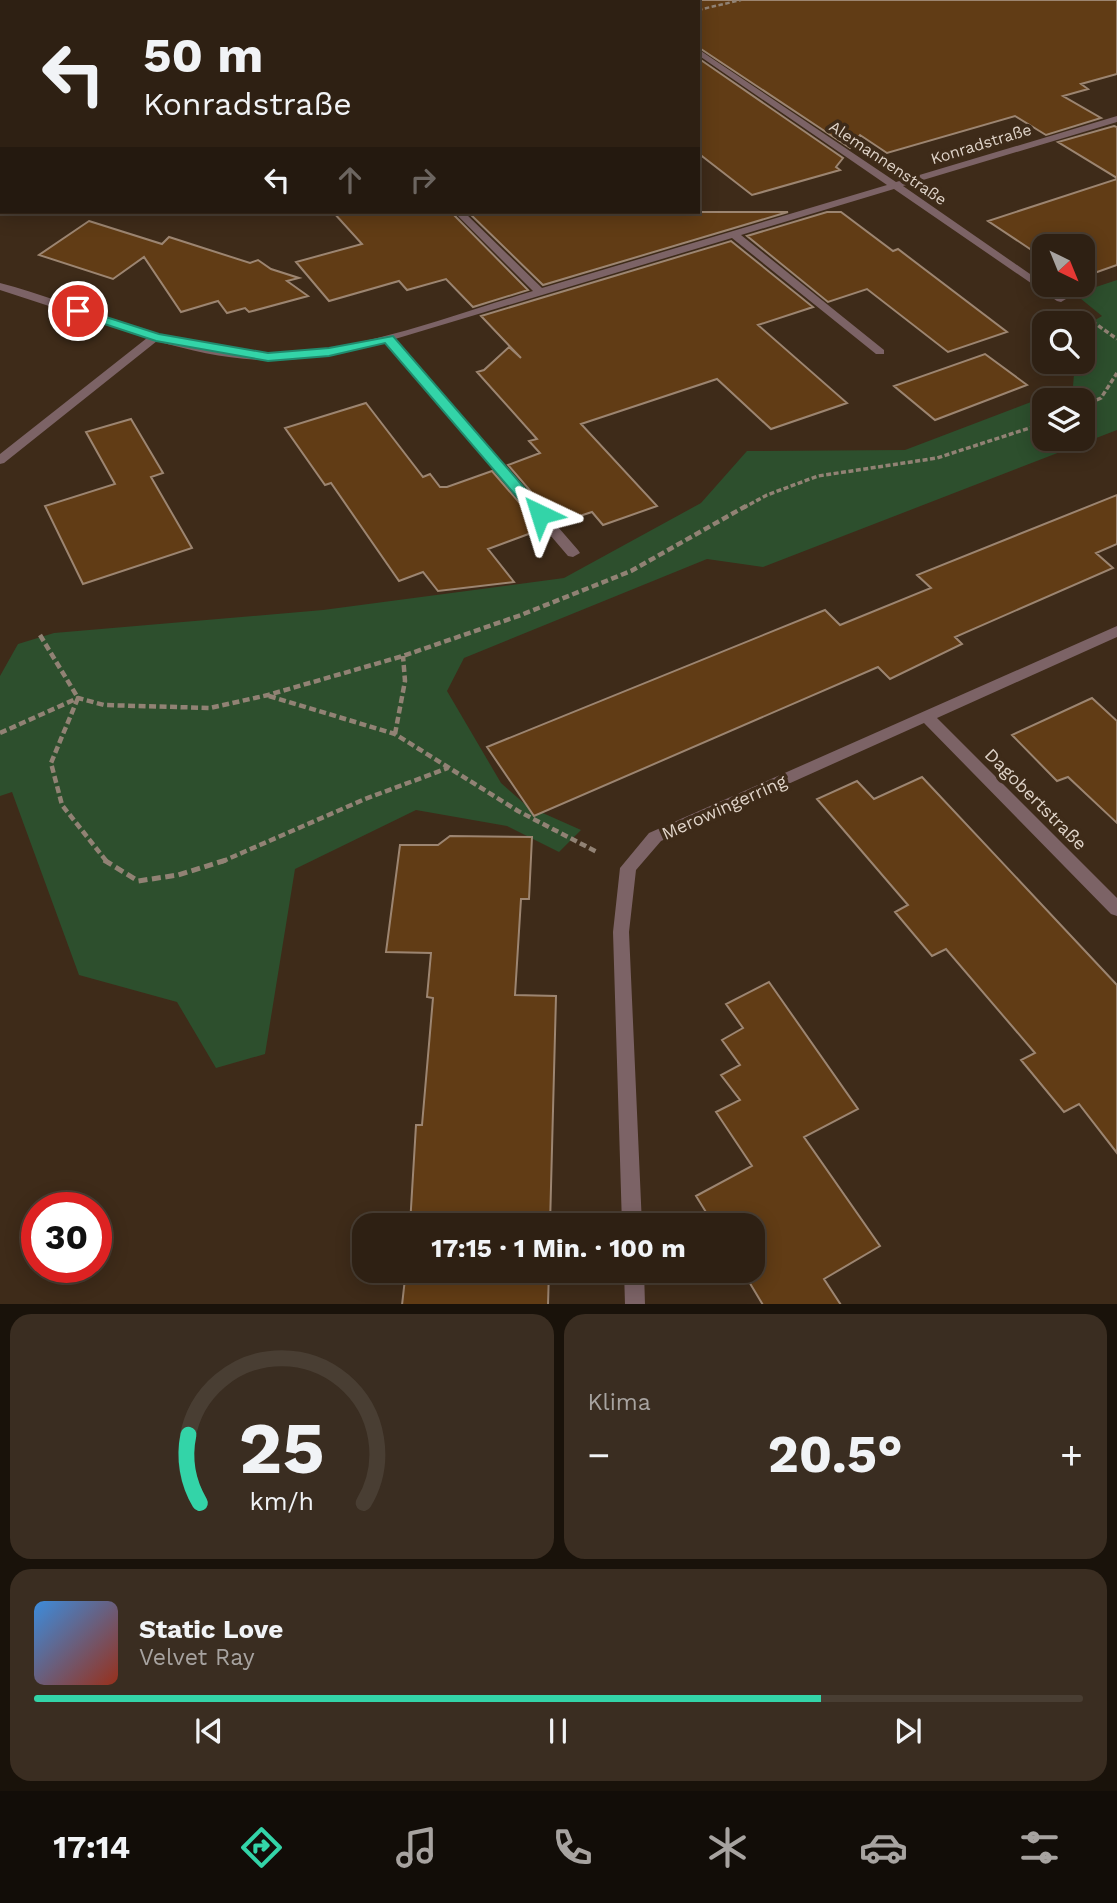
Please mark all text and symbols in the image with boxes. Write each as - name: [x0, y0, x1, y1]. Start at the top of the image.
- text: 50 m: [143, 26, 263, 84]
- icon: left: [28, 28, 119, 119]
- text: Konradstraße: [143, 85, 352, 123]
- street label: Alemannenstraße: [826, 117, 950, 209]
- street label: Konradstraße: [928, 120, 1034, 168]
- icon: left: [258, 161, 296, 199]
- icon: ahead: [331, 161, 369, 199]
- icon: right: [404, 161, 442, 199]
- north arrow: [1032, 234, 1096, 298]
- map controls: [1032, 234, 1095, 451]
- pin: [48, 281, 108, 341]
- icon: arrive: [59, 292, 97, 330]
- button: search: [1032, 311, 1095, 374]
- button: layers: [1032, 388, 1095, 451]
- position arrow: [503, 477, 577, 551]
- street label: Dagobertstraße: [981, 744, 1091, 854]
- street label: Merowingerring: [658, 770, 790, 844]
- speed limit sign: 30: [21, 1192, 112, 1283]
- text: 17:15 · 1 Min. · 100 m: [431, 1233, 686, 1263]
- text: Klima: [588, 1389, 651, 1416]
- text: 25: [239, 1405, 325, 1491]
- text: 20.5°: [768, 1424, 903, 1485]
- text: −: [588, 1433, 610, 1477]
- text: +: [1060, 1433, 1083, 1477]
- text: km/h: [250, 1486, 314, 1515]
- text: Static Love: [139, 1614, 283, 1644]
- text: Velvet Ray: [139, 1644, 255, 1671]
- icon: previous: [190, 1712, 228, 1750]
- icon: pause: [539, 1712, 577, 1750]
- icon: next: [889, 1712, 927, 1750]
- icon: directions: [237, 1823, 286, 1872]
- icon: music: [392, 1823, 441, 1872]
- icon: phone: [548, 1823, 597, 1872]
- icon: climate: [703, 1823, 752, 1872]
- icon: car: [859, 1823, 908, 1872]
- icon: filters: [1015, 1823, 1064, 1872]
- text: 17:14: [53, 1828, 130, 1866]

